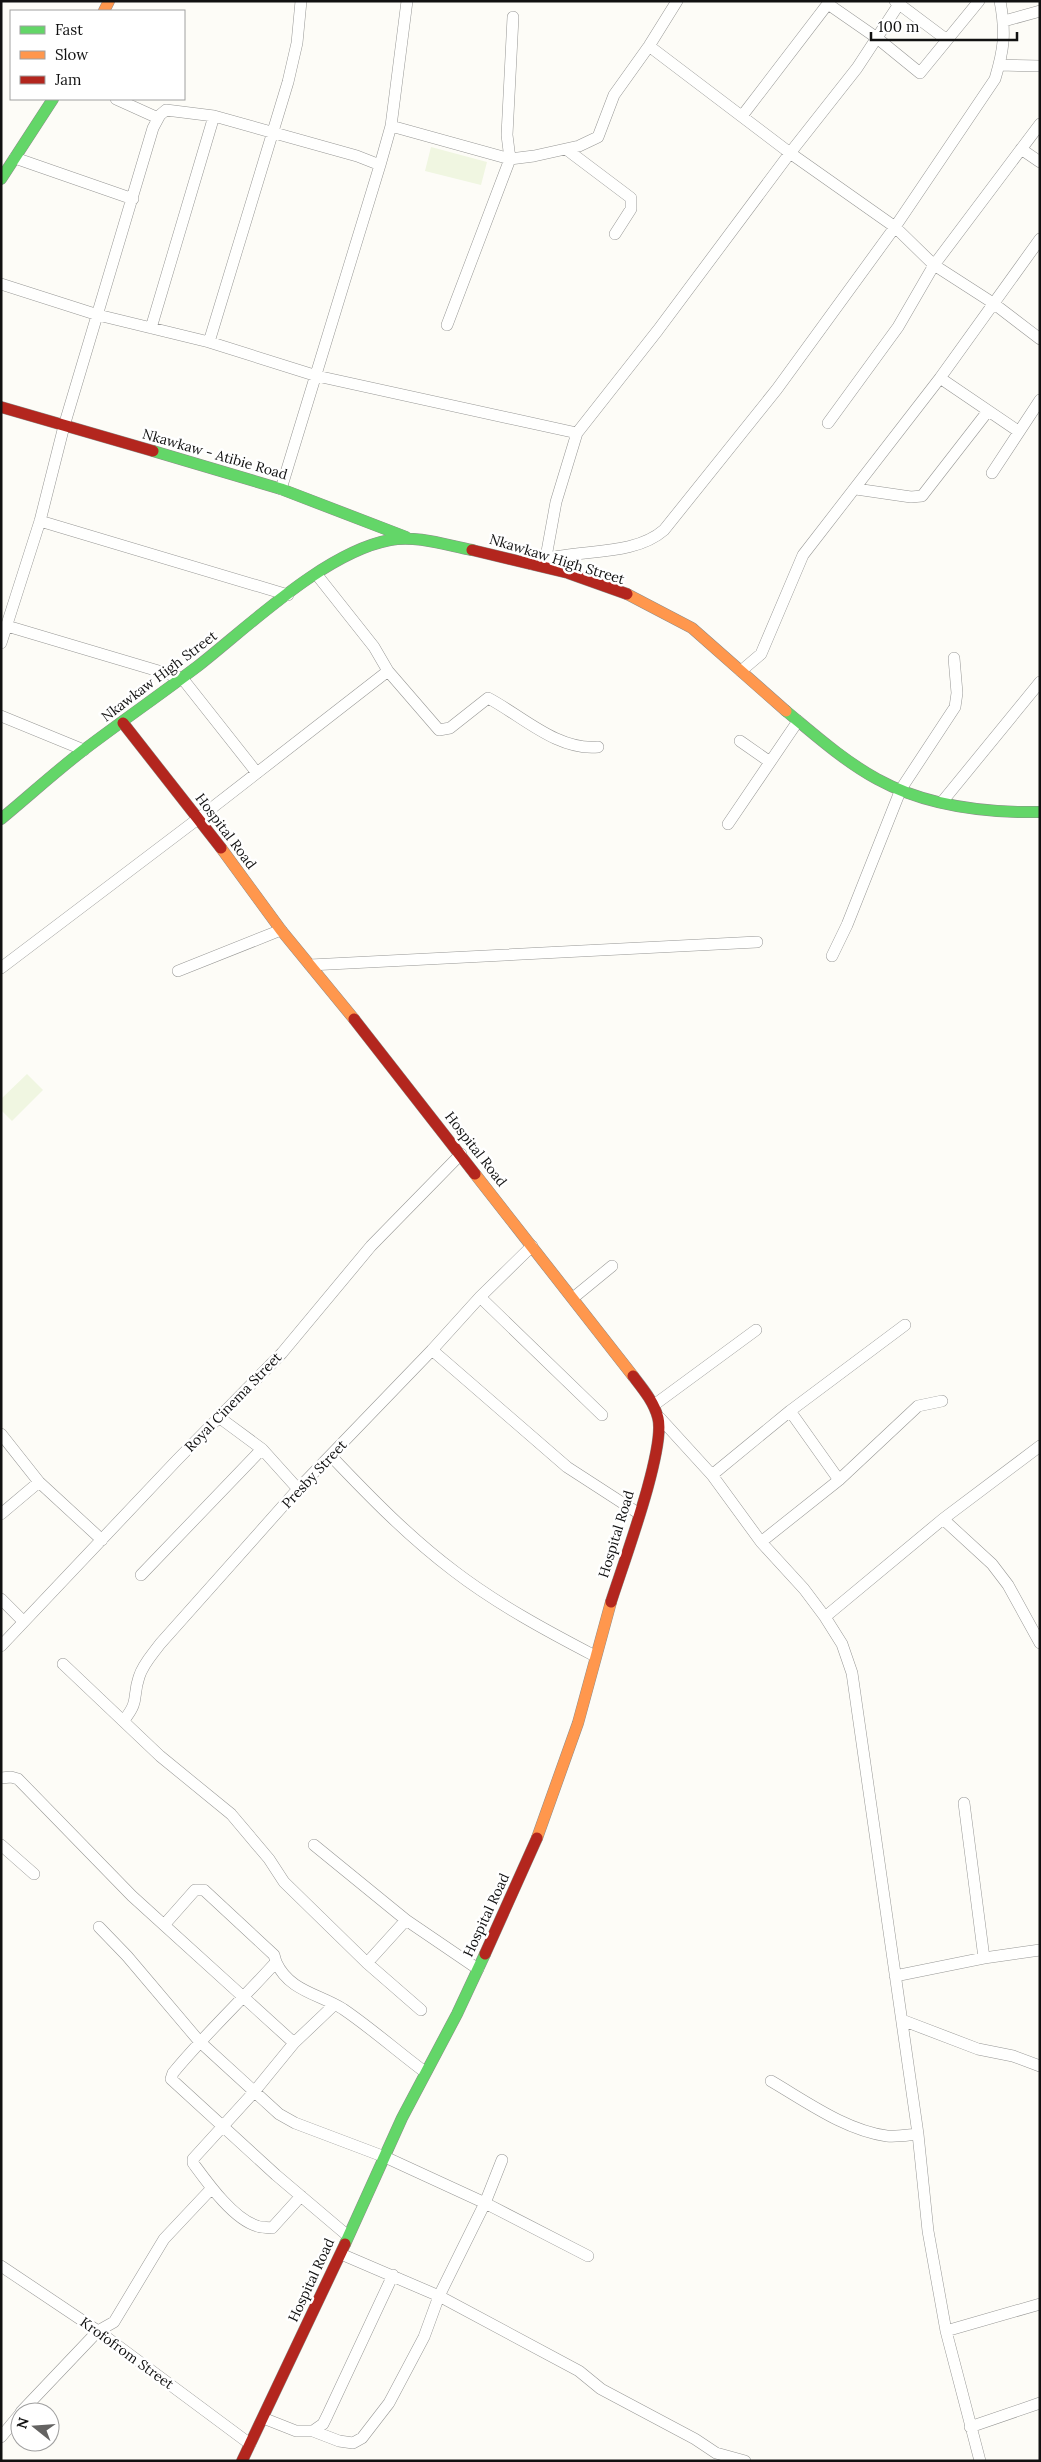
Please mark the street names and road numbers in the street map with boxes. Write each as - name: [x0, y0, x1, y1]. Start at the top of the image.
- street label: Nkawkaw - Atibie Road: [140, 425, 290, 483]
- street label: Nkawkaw High Street: [487, 530, 627, 588]
- street label: Nkawkaw High Street: [98, 626, 221, 725]
- street label: Hospital Road: [192, 789, 260, 873]
- street label: Hospital Road: [441, 1108, 511, 1190]
- street label: Royal Cinema Street: [181, 1348, 286, 1456]
- street label: Presby Street: [278, 1436, 351, 1512]
- street label: Hospital Road: [594, 1488, 638, 1580]
- street label: Hospital Road: [459, 1870, 513, 1960]
- street label: Hospital Road: [284, 2235, 338, 2325]
- street label: Krofofrom Street: [77, 2313, 178, 2393]

